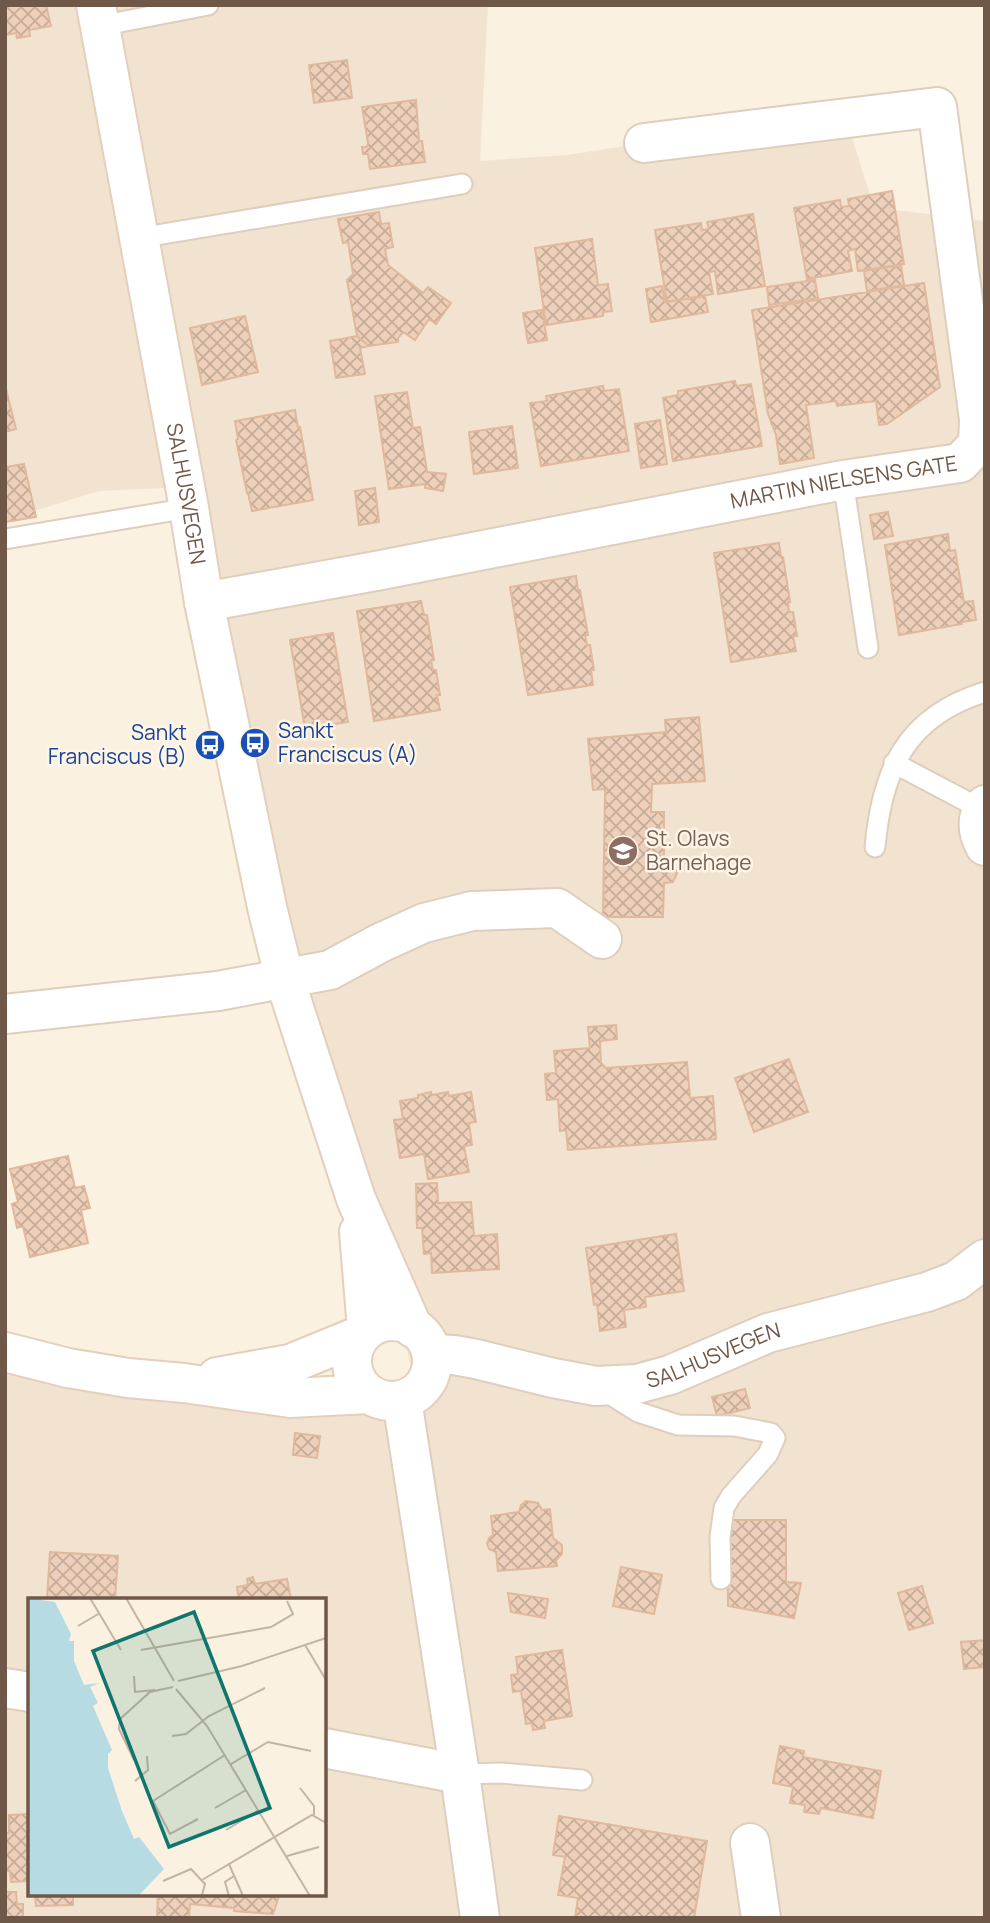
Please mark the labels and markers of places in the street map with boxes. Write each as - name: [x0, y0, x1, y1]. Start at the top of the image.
- place label: Sankt Franciscus (A): [278, 716, 418, 768]
- place label: Sankt Franciscus (B): [48, 718, 187, 770]
- bus stop icon: Sankt Franciscus (A): [238, 726, 272, 760]
- bus stop icon: Sankt Franciscus (B): [193, 728, 227, 762]
- place label: St. Olavs Barnehage: [646, 824, 752, 876]
- school or university icon: St. Olavs Barnehage: [606, 834, 640, 868]

